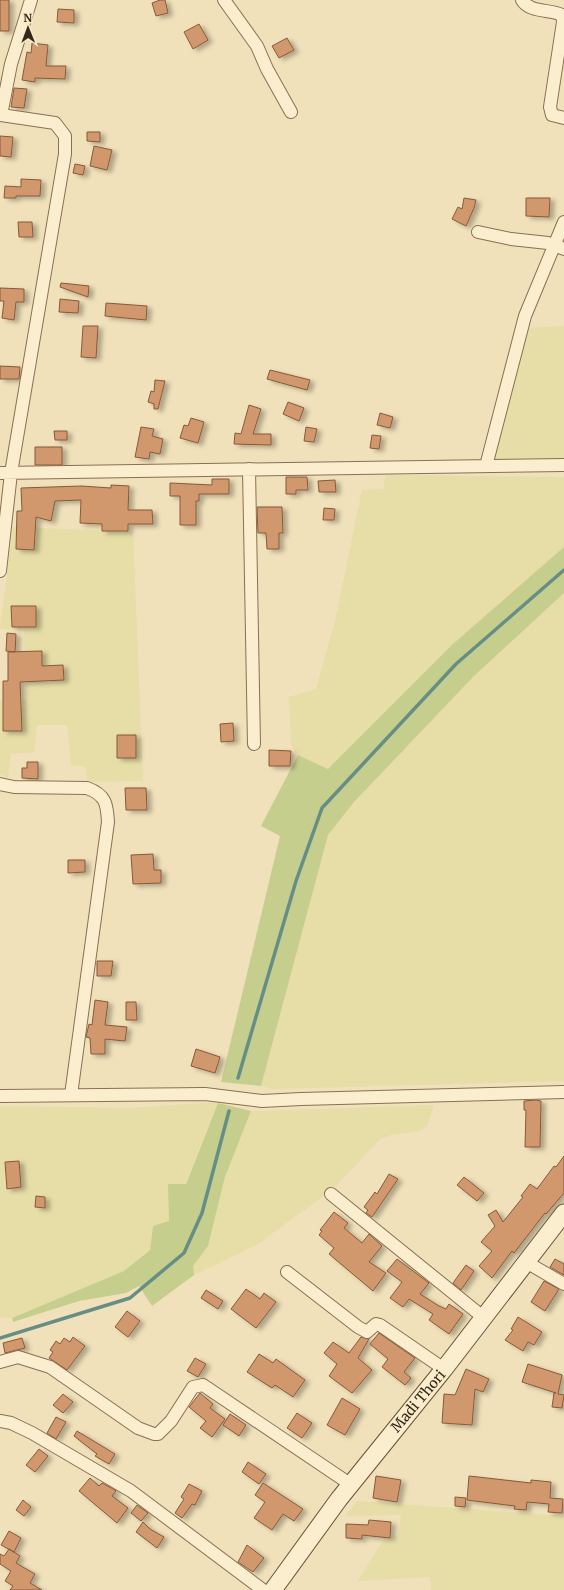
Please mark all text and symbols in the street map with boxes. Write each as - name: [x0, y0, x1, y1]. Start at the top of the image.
- north arrow: [8, 8, 48, 48]
- text: N: [23, 11, 33, 25]
- street label: Madi Thori: [387, 1366, 450, 1436]

